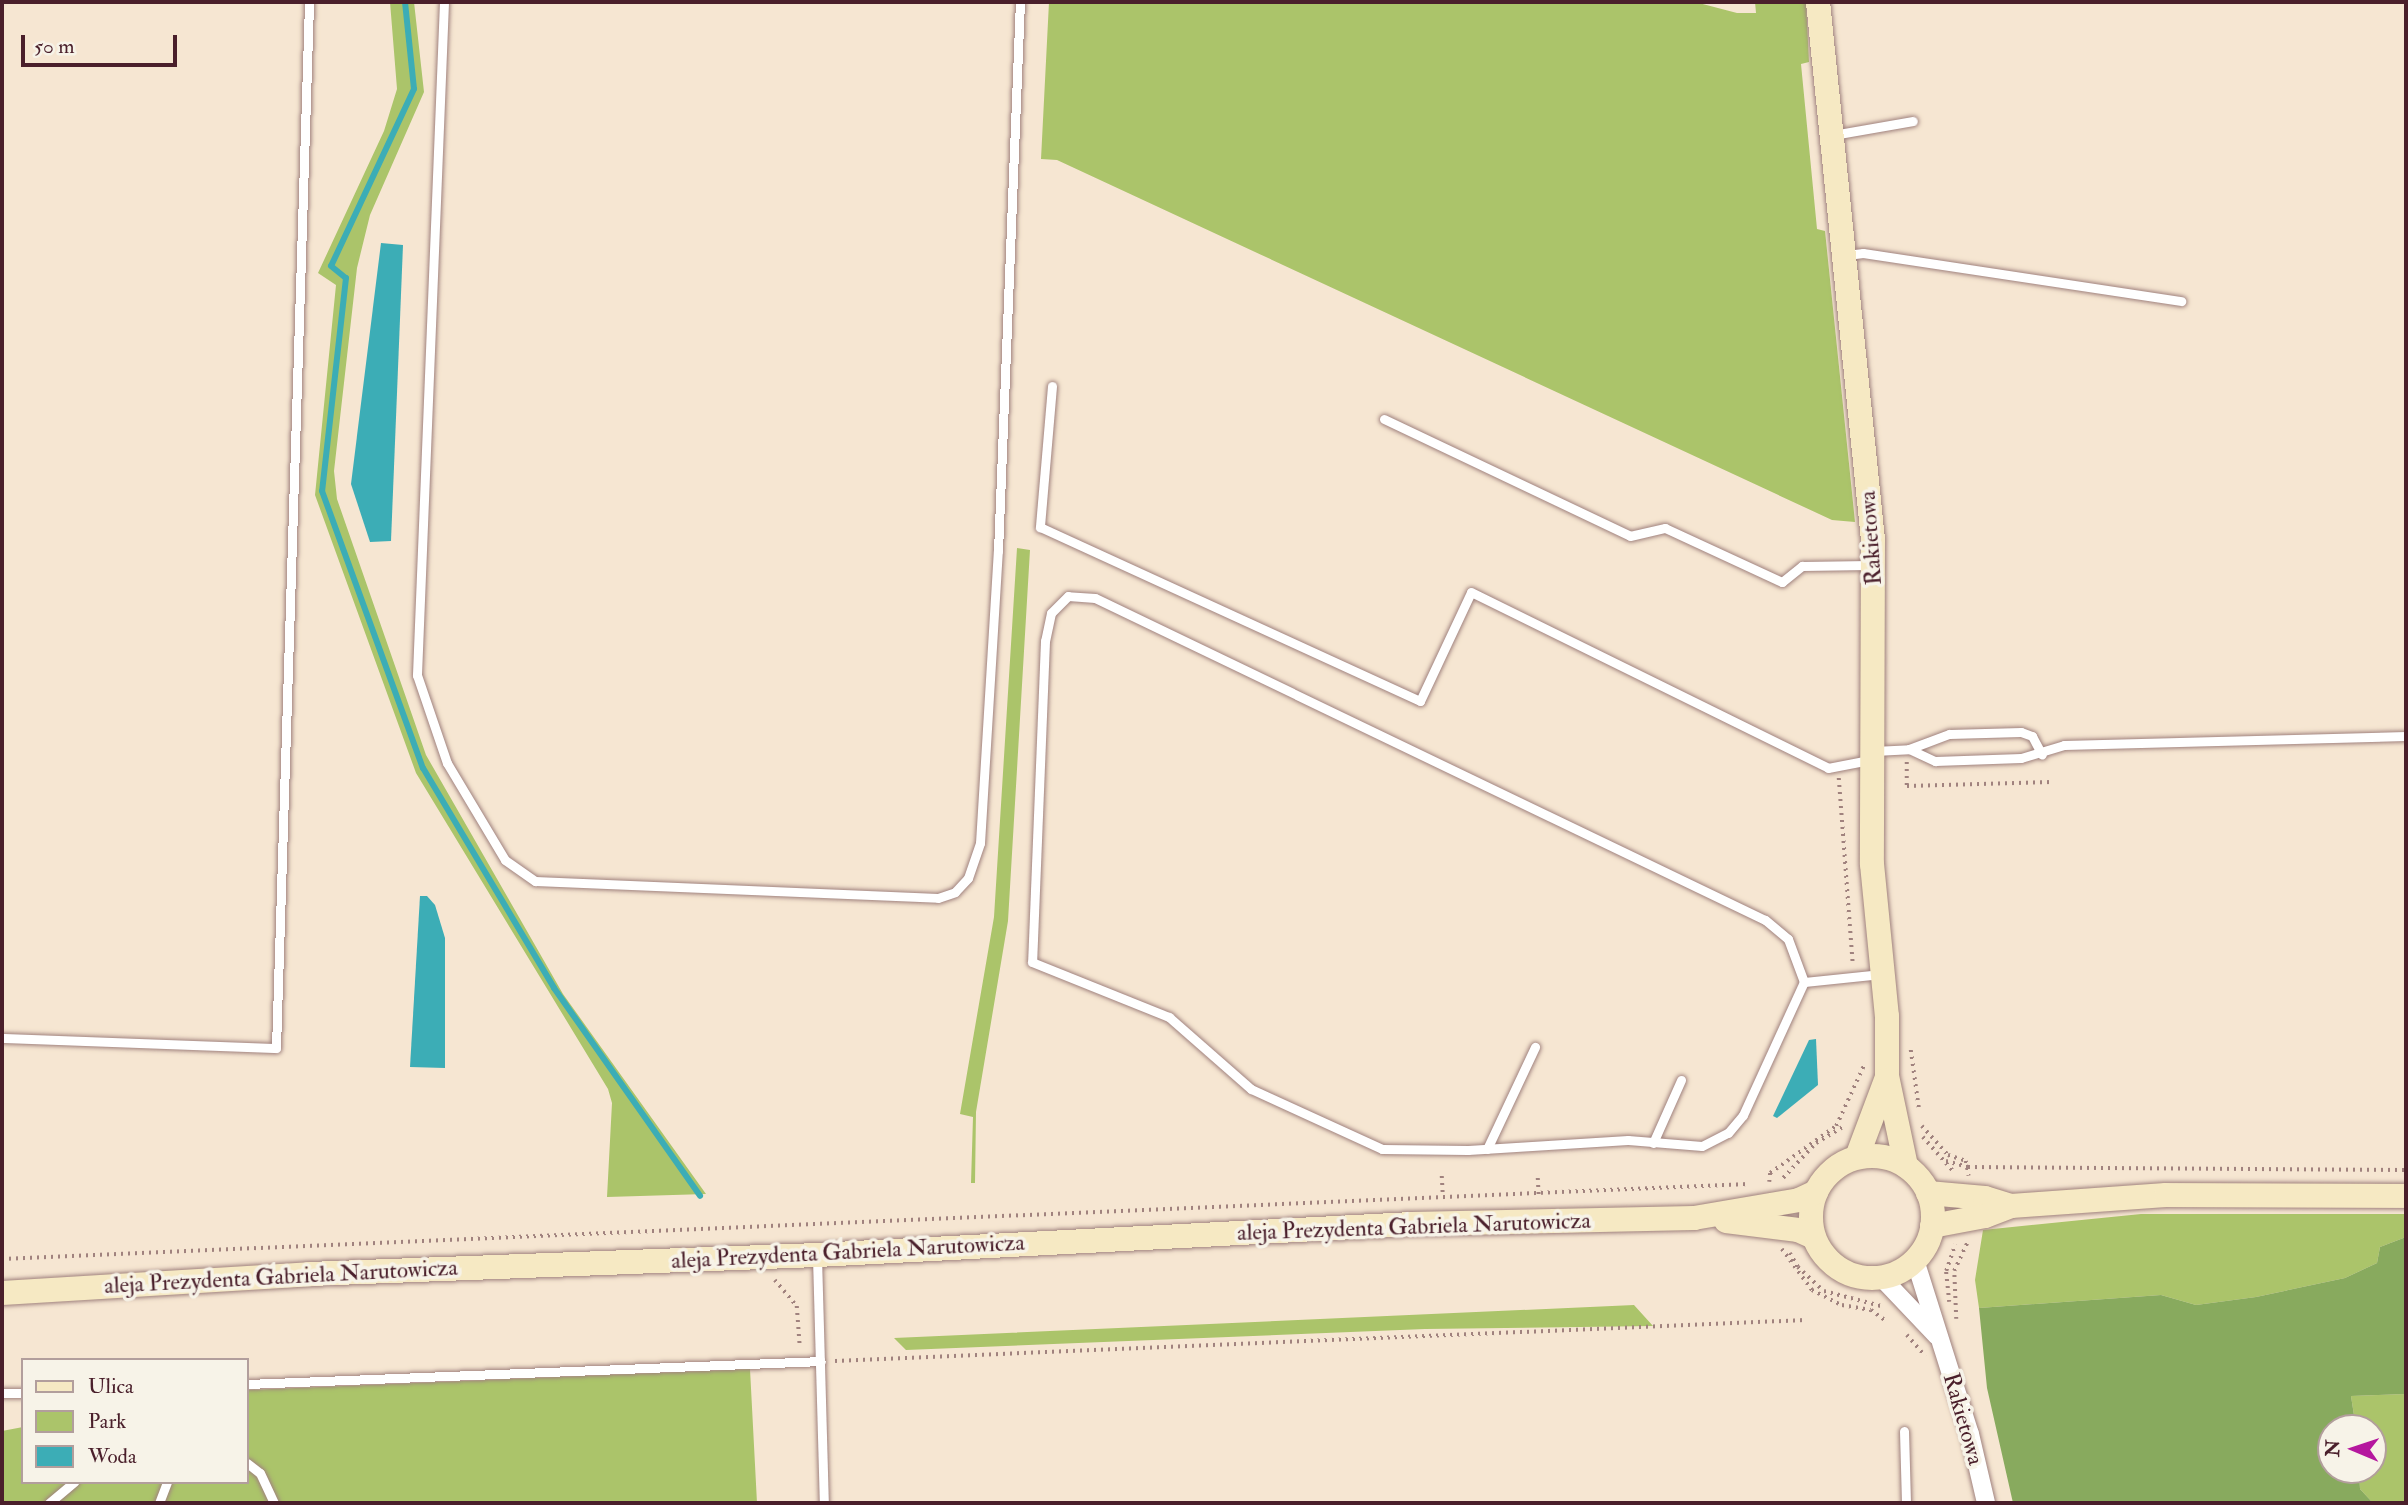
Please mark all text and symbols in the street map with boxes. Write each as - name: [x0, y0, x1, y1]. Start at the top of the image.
- scale bar: [24, 21, 180, 65]
- text: 50 m: [34, 33, 75, 60]
- street label: Rakietowa: [1854, 490, 1888, 586]
- street label: aleja Prezydenta Gabriela Narutowicza: [1237, 1207, 1591, 1247]
- street label: aleja Prezydenta Gabriela Narutowicza: [671, 1229, 1025, 1275]
- street label: aleja Prezydenta Gabriela Narutowicza: [104, 1254, 458, 1300]
- legend: [21, 1358, 248, 1484]
- street label: Rakietowa: [1937, 1370, 1989, 1468]
- text: Ulica: [88, 1373, 134, 1400]
- text: Park: [88, 1408, 126, 1435]
- north arrow: [2317, 1414, 2387, 1484]
- text: N: [2321, 1439, 2345, 1457]
- text: Woda: [88, 1443, 137, 1470]

